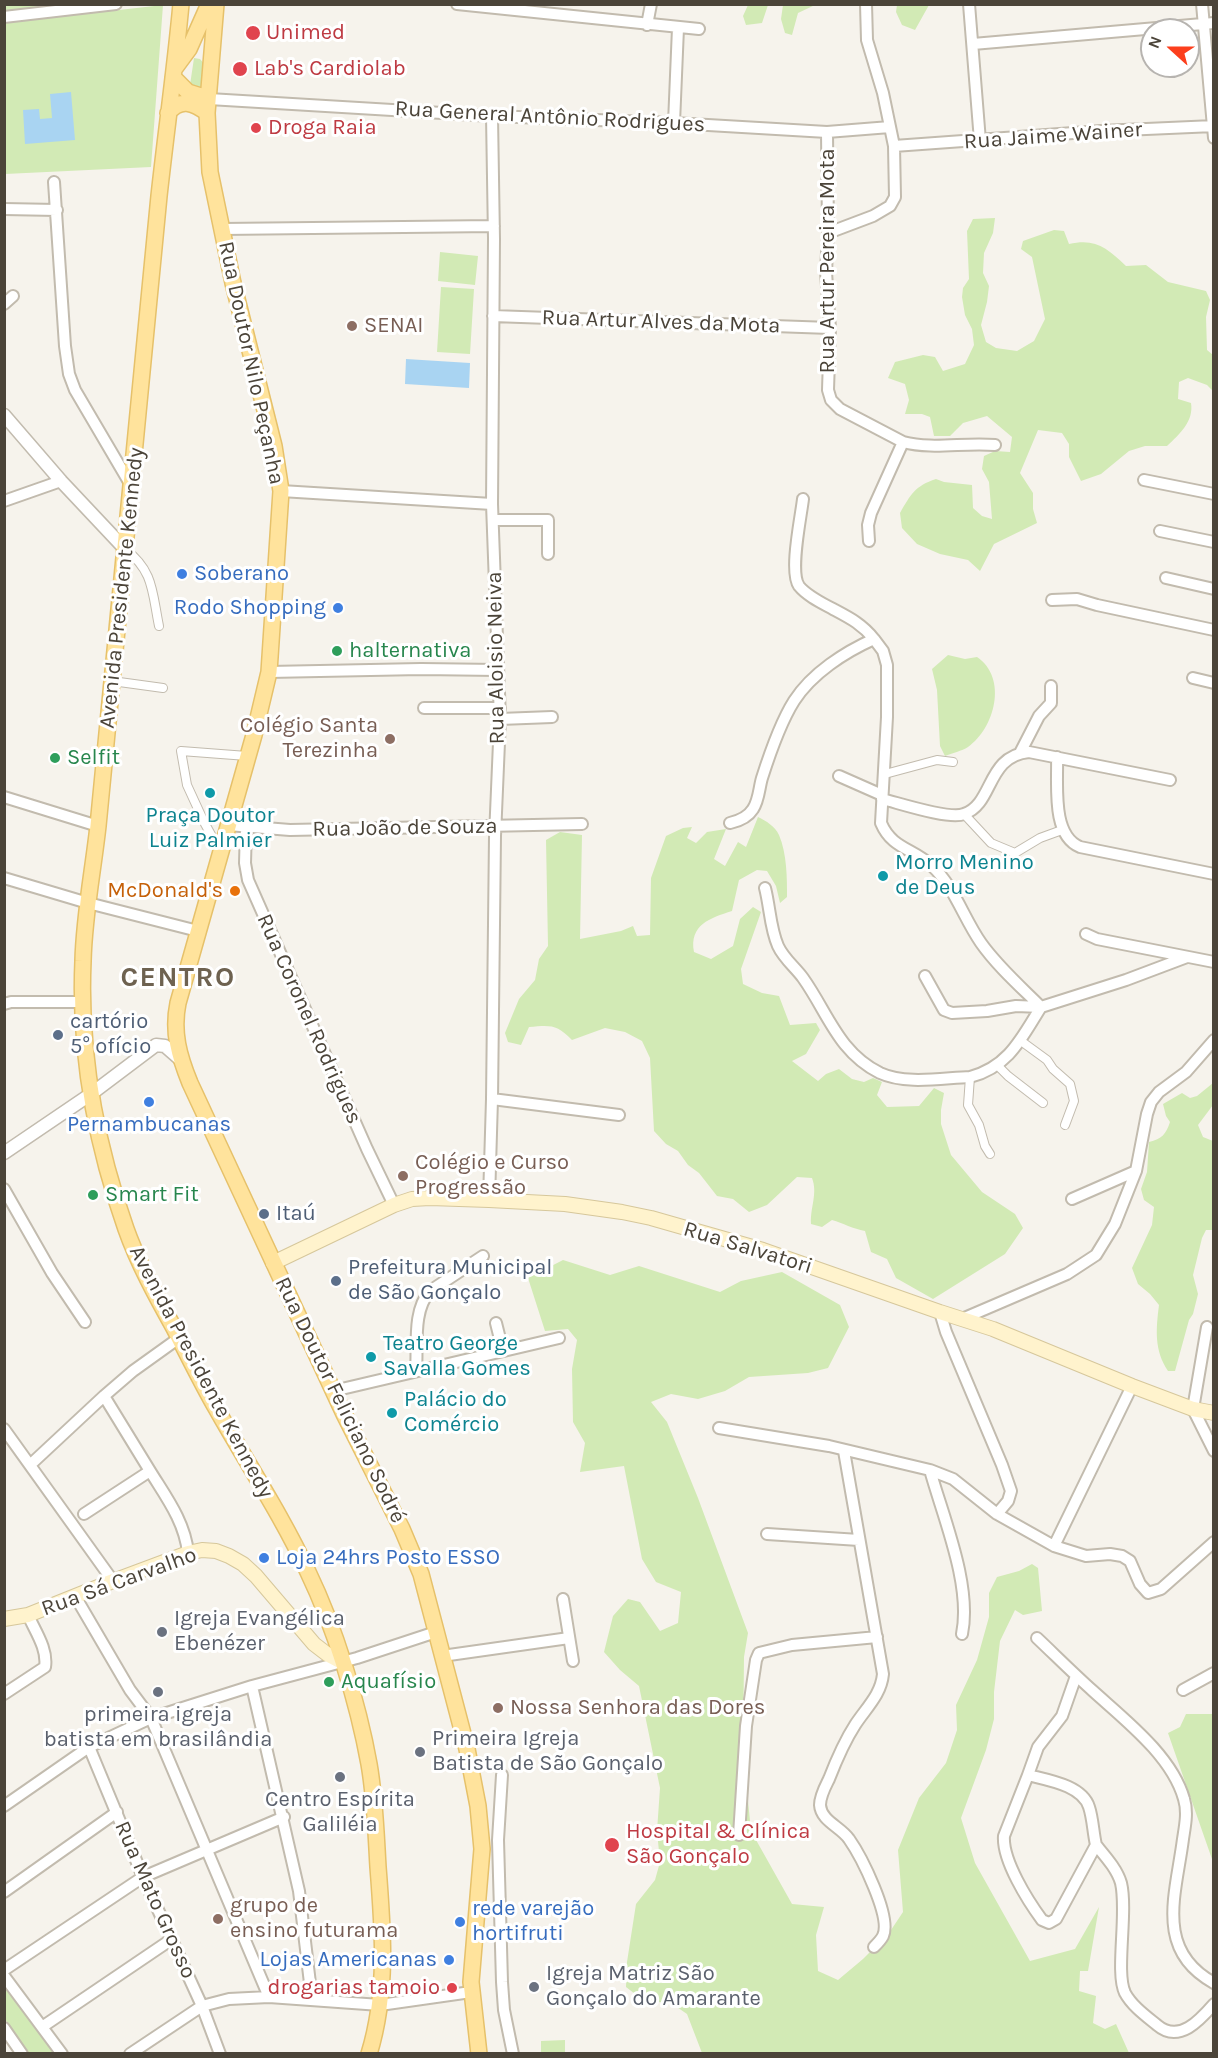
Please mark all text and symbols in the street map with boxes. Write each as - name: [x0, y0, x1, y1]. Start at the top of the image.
- north arrow: [1140, 18, 1200, 78]
- place label: Unimed: [266, 20, 345, 46]
- marker: Unimed: [244, 24, 262, 42]
- text: N: [1144, 33, 1166, 51]
- place label: Lab's Cardiolab: [254, 56, 406, 82]
- marker: Lab's Cardiolab: [231, 60, 249, 78]
- street label: Rua General Antônio Rodrigues: [394, 96, 706, 138]
- place label: Droga Raia: [268, 115, 377, 141]
- street label: Rua Jaime Wainer: [963, 117, 1143, 155]
- marker: Droga Raia: [249, 121, 263, 135]
- street label: Rua Artur Pereira Mota: [815, 148, 841, 374]
- street label: Rua Doutor Nilo Peçanha: [212, 239, 290, 487]
- street label: Rua Artur Alves da Mota: [541, 305, 781, 339]
- place label: SENAI: [364, 313, 424, 339]
- marker: SENAI: [345, 319, 359, 333]
- street label: Avenida Presidente Kennedy: [94, 446, 150, 730]
- place label: Soberano: [194, 561, 289, 587]
- marker: Soberano: [175, 567, 189, 581]
- street label: Rua Aloisio Neiva: [481, 571, 511, 745]
- place label: Rodo Shopping: [174, 595, 326, 621]
- marker: Rodo Shopping: [331, 601, 345, 615]
- place label: halternativa: [349, 638, 471, 664]
- marker: halternativa: [330, 644, 344, 658]
- place label: Colégio Santa Terezinha: [240, 713, 378, 764]
- marker: Colégio Santa Terezinha: [383, 732, 397, 746]
- place label: Selfit: [67, 745, 120, 771]
- marker: Selfit: [48, 751, 62, 765]
- marker: Praça Doutor Luiz Palmier: [203, 786, 217, 800]
- place label: Praça Doutor Luiz Palmier: [145, 803, 275, 854]
- street label: Rua João de Souza: [312, 813, 498, 843]
- place label: Morro Menino de Deus: [895, 850, 1034, 902]
- marker: Morro Menino de Deus: [876, 869, 890, 883]
- place label: McDonald's: [107, 878, 223, 904]
- marker: McDonald's: [228, 884, 242, 898]
- street label: Rua Coronel Rodrigues: [251, 910, 367, 1128]
- district label: CENTRO: [120, 961, 236, 995]
- place label: cartório 5° ofício: [70, 1009, 151, 1060]
- marker: cartório 5° ofício: [51, 1028, 65, 1042]
- marker: Pernambucanas: [142, 1095, 156, 1109]
- place label: Pernambucanas: [67, 1112, 231, 1138]
- place label: Colégio e Curso Progressão: [415, 1150, 569, 1202]
- marker: Colégio e Curso Progressão: [396, 1169, 410, 1183]
- place label: Smart Fit: [105, 1182, 199, 1208]
- marker: Smart Fit: [86, 1188, 100, 1202]
- place label: Itaú: [276, 1201, 316, 1227]
- marker: Itaú: [257, 1207, 271, 1221]
- street label: Rua Salvatori: [680, 1216, 816, 1280]
- street label: Avenida Presidente Kennedy: [123, 1241, 279, 1503]
- place label: Prefeitura Municipal de São Gonçalo: [348, 1255, 553, 1306]
- street label: Rua Doutor Feliciano Sodré: [269, 1273, 411, 1527]
- marker: Prefeitura Municipal de São Gonçalo: [329, 1274, 343, 1288]
- place label: Teatro George Savalla Gomes: [383, 1331, 531, 1382]
- marker: Teatro George Savalla Gomes: [364, 1350, 378, 1364]
- place label: Palácio do Comércio: [404, 1387, 507, 1438]
- marker: Palácio do Comércio: [385, 1406, 399, 1420]
- street label: Rua Sá Carvalho: [38, 1542, 200, 1622]
- place label: Loja 24hrs Posto ESSO: [276, 1545, 500, 1571]
- marker: Loja 24hrs Posto ESSO: [257, 1551, 271, 1565]
- place label: Igreja Evangélica Ebenézer: [174, 1606, 345, 1658]
- marker: Igreja Evangélica Ebenézer: [155, 1625, 169, 1639]
- place label: Aquafísio: [341, 1669, 436, 1695]
- marker: Aquafísio: [322, 1675, 336, 1689]
- marker: primeira igreja batista em brasilândia: [151, 1685, 165, 1699]
- place label: Nossa Senhora das Dores: [510, 1695, 765, 1721]
- marker: Nossa Senhora das Dores: [491, 1701, 505, 1715]
- place label: primeira igreja batista em brasilândia: [44, 1702, 272, 1754]
- place label: Primeira Igreja Batista de São Gonçalo: [432, 1726, 663, 1778]
- marker: Primeira Igreja Batista de São Gonçalo: [413, 1745, 427, 1759]
- marker: Centro Espírita Galiléia: [333, 1770, 347, 1784]
- place label: Centro Espírita Galiléia: [265, 1787, 415, 1838]
- street label: Rua Mato Grosso: [108, 1817, 202, 1983]
- place label: Hospital & Clínica São Gonçalo: [626, 1819, 810, 1870]
- marker: Hospital & Clínica São Gonçalo: [603, 1836, 621, 1854]
- place label: grupo de ensino futurama: [230, 1893, 398, 1945]
- place label: rede varejão hortifruti: [472, 1896, 594, 1948]
- marker: grupo de ensino futurama: [211, 1912, 225, 1926]
- marker: rede varejão hortifruti: [453, 1915, 467, 1929]
- place label: Lojas Americanas: [259, 1947, 437, 1973]
- marker: Lojas Americanas: [442, 1953, 456, 1967]
- place label: Igreja Matriz São Gonçalo do Amarante: [546, 1961, 761, 2012]
- place label: drogarias tamoio: [267, 1975, 440, 2001]
- marker: Igreja Matriz São Gonçalo do Amarante: [527, 1980, 541, 1994]
- marker: drogarias tamoio: [445, 1981, 459, 1995]

